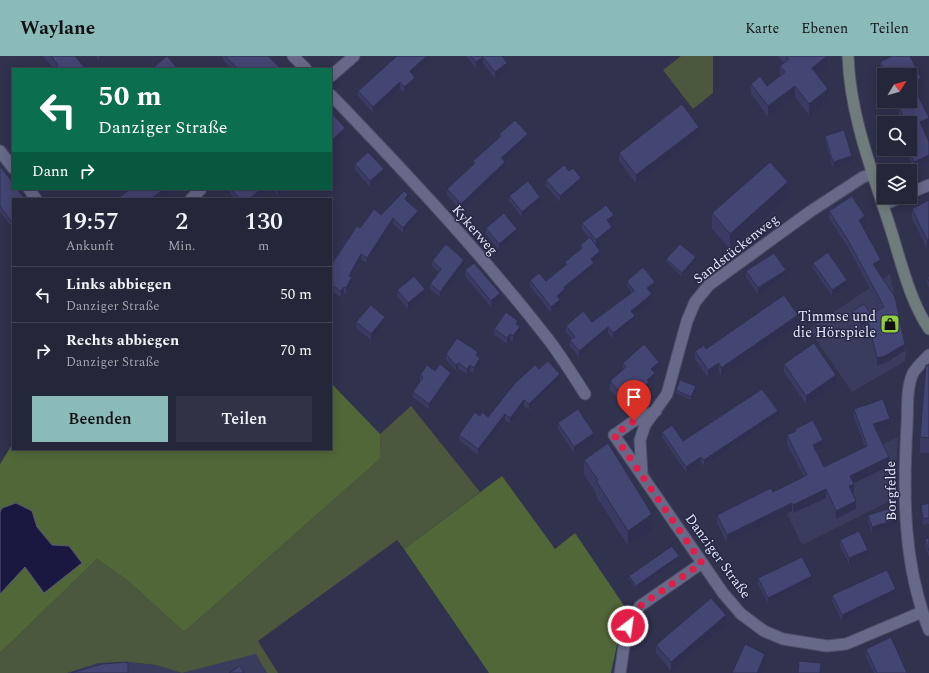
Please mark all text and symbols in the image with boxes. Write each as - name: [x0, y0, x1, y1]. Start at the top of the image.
- text: Waylane: [20, 14, 95, 43]
- text: Karte: [745, 18, 779, 39]
- text: Ebenen: [801, 18, 848, 39]
- text: Teilen: [870, 18, 909, 39]
- north arrow: [877, 68, 917, 108]
- map controls: [877, 68, 917, 204]
- text: 50 m: [98, 75, 162, 118]
- icon: left: [32, 84, 84, 136]
- text: Danziger Straße: [98, 114, 227, 141]
- button: search: [877, 116, 917, 156]
- text: Dann: [32, 160, 68, 183]
- icon: right: [76, 160, 98, 182]
- button: layers: [877, 164, 917, 204]
- street label: Kykerweg: [447, 200, 503, 260]
- text: 19:57: [61, 204, 119, 240]
- text: 2: [175, 204, 188, 240]
- text: 130: [244, 204, 283, 240]
- street label: Sandstückenweg: [689, 209, 783, 289]
- text: Ankunft: [66, 236, 114, 256]
- text: Min.: [168, 236, 195, 256]
- text: m: [258, 236, 269, 256]
- text: Links abbiegen: [66, 273, 171, 296]
- text: 50 m: [280, 283, 312, 306]
- icon: left: [32, 284, 54, 306]
- text: Danziger Straße: [66, 296, 159, 316]
- place label: Timmse und die Hörspiele: [793, 306, 876, 343]
- shop icon: Timmse und die Hörspiele: [879, 313, 901, 335]
- text: Rechts abbiegen: [66, 329, 179, 352]
- text: 70 m: [280, 339, 312, 362]
- icon: right: [32, 340, 54, 362]
- text: Danziger Straße: [66, 352, 159, 372]
- pin: [617, 380, 651, 421]
- icon: arrive: [623, 386, 645, 408]
- button: Beenden: [32, 396, 168, 442]
- button: Teilen: [176, 396, 312, 442]
- street label: Borgfelde: [880, 460, 902, 521]
- street label: Danziger Straße: [680, 509, 756, 603]
- position arrow: [607, 605, 649, 647]

